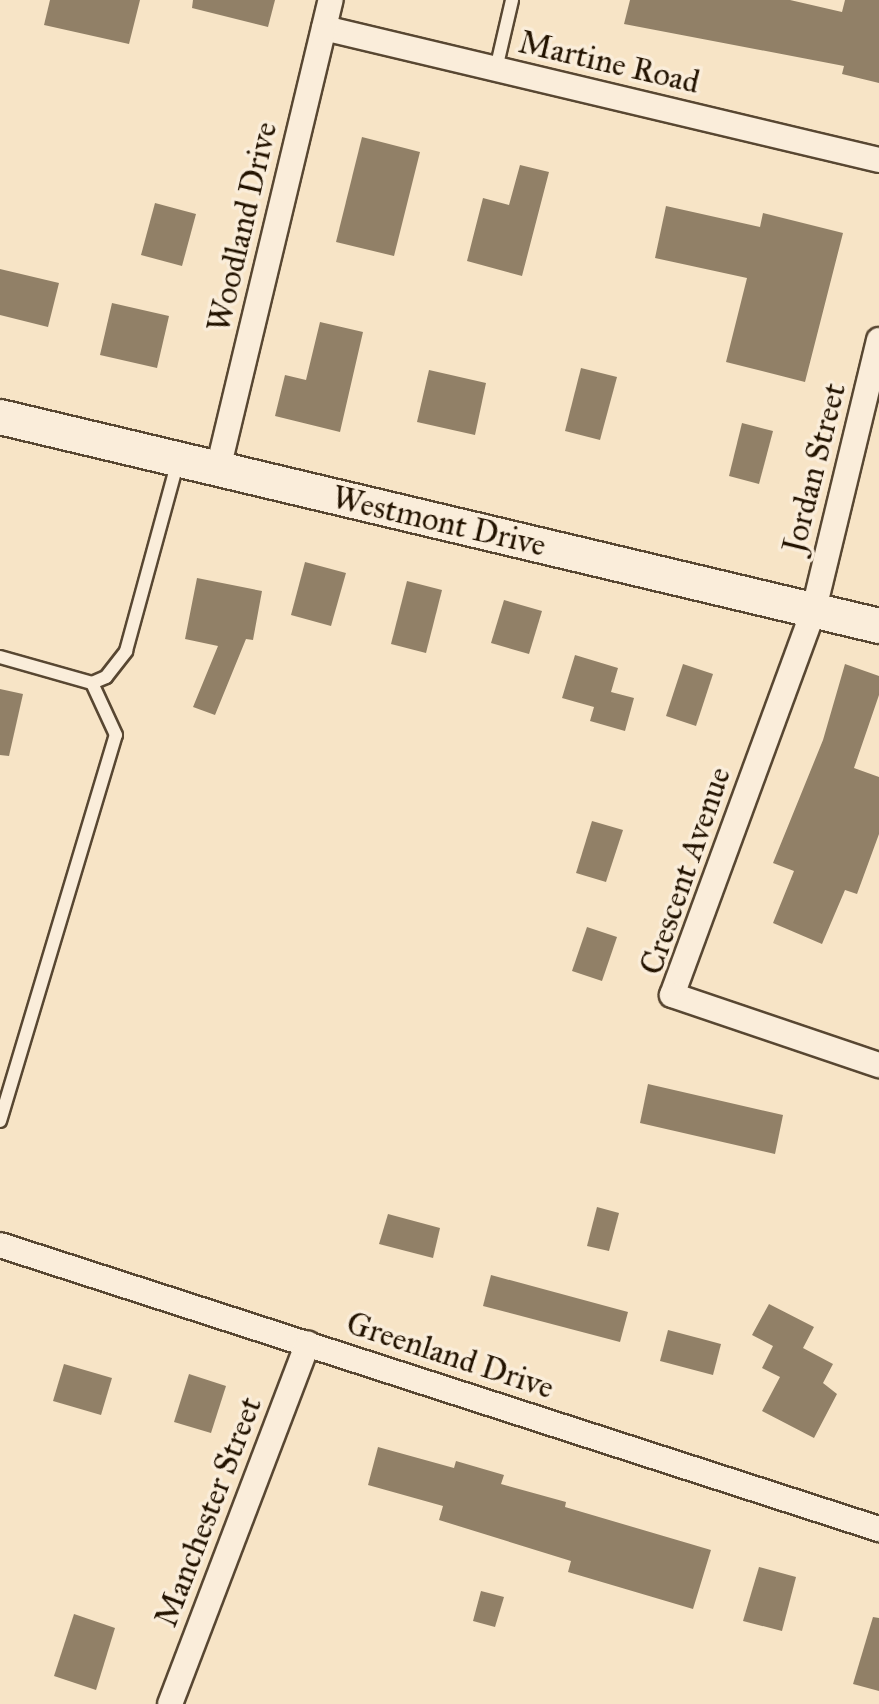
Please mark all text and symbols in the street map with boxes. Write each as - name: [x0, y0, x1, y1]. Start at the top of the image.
- street label: Martine Road: [515, 24, 703, 102]
- street label: Woodland Drive: [200, 118, 286, 336]
- street label: Jordan Street: [775, 379, 855, 557]
- street label: Westmont Drive: [329, 479, 549, 565]
- street label: Crescent Avenue: [633, 762, 739, 980]
- street label: Greenland Drive: [342, 1304, 558, 1408]
- street label: Manchester Street: [148, 1392, 270, 1632]

